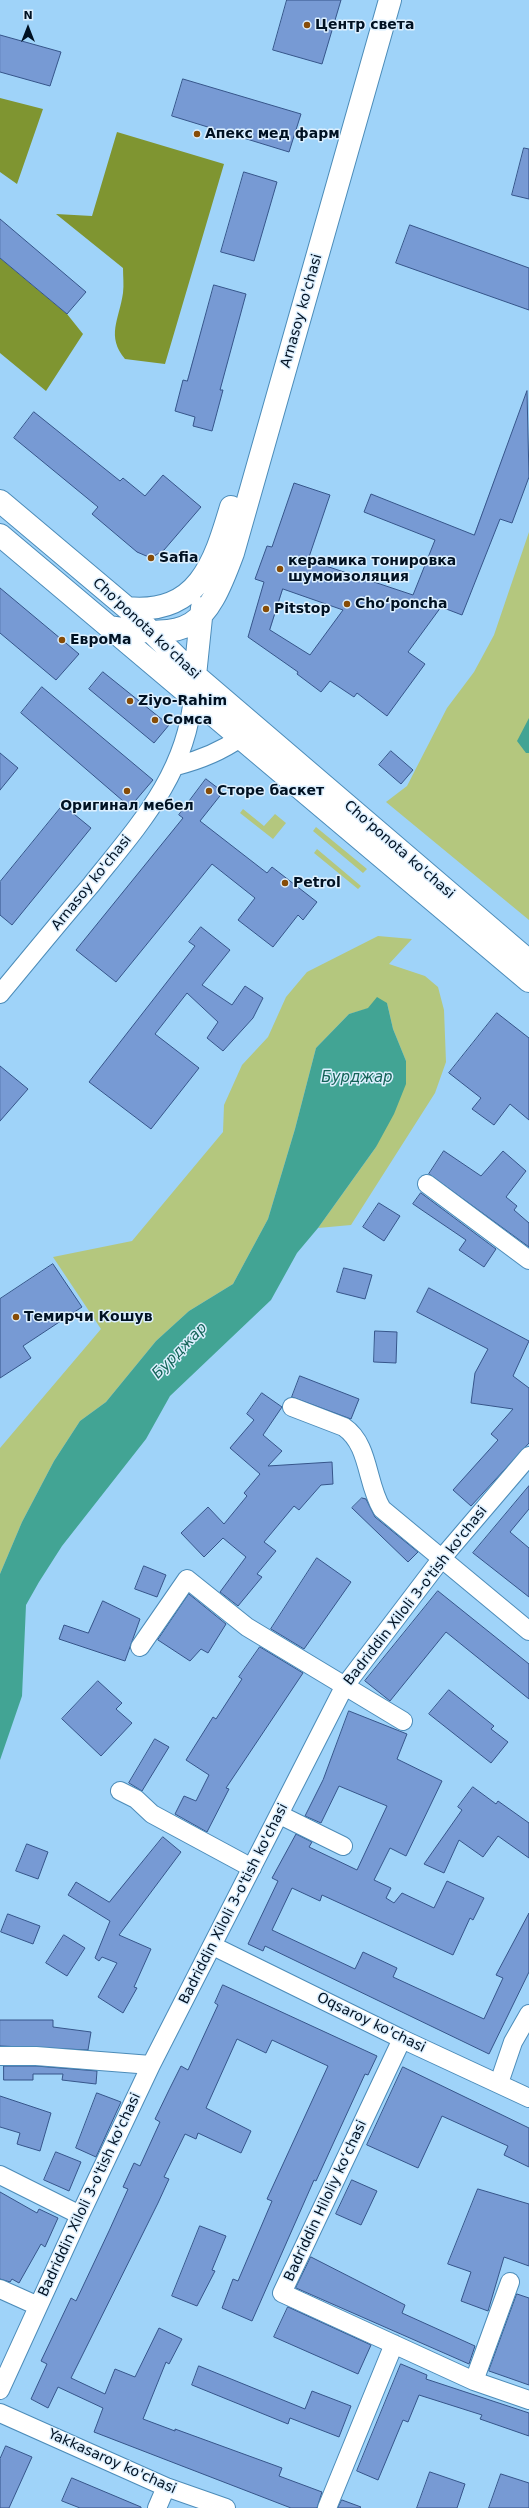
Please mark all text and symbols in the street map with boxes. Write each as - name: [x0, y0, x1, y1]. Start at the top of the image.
- north arrow: [8, 8, 48, 48]
- text: N: [23, 9, 33, 22]
- place label: Центр света: [315, 17, 414, 33]
- marker: Центр света: [302, 20, 312, 30]
- place label: Апекс мед фарм: [205, 126, 340, 142]
- marker: Апекс мед фарм: [192, 129, 202, 139]
- street label: Arnasoy ko'chasi: [278, 252, 326, 370]
- place label: Safia: [159, 550, 198, 566]
- marker: Safia: [146, 553, 156, 563]
- place label: керамика тонировка шyмоизоляция: [288, 553, 456, 586]
- marker: керамика тонировка шyмоизоляция: [275, 564, 285, 574]
- street label: Cho'ponota ko'chasi: [89, 575, 203, 683]
- place label: Choʻponcha: [355, 596, 447, 612]
- marker: Choʻponcha: [342, 599, 352, 609]
- place label: Pitstop: [274, 601, 330, 617]
- marker: Pitstop: [261, 604, 271, 614]
- place label: ЕвроМа: [70, 632, 131, 648]
- marker: ЕвроМа: [57, 635, 67, 645]
- place label: Ziyo-Rahim: [138, 693, 227, 709]
- marker: Ziyo-Rahim: [125, 696, 135, 706]
- place label: Сомса: [163, 712, 212, 728]
- marker: Сомса: [150, 715, 160, 725]
- place label: Сторе баскет: [217, 783, 324, 799]
- marker: Оригинал мебел: [122, 786, 132, 796]
- marker: Сторе баскет: [204, 786, 214, 796]
- street label: Cho'ponota ko'chasi: [340, 797, 458, 903]
- place label: Оригинал мебел: [60, 798, 194, 814]
- street label: Arnasoy ko'chasi: [49, 832, 135, 934]
- place label: Petrol: [293, 875, 341, 891]
- marker: Petrol: [280, 878, 290, 888]
- water label: Бурджар: [321, 1069, 393, 1087]
- place label: Темирчи Кошув: [24, 1309, 153, 1325]
- marker: Темирчи Кошув: [11, 1312, 21, 1322]
- water label: Бурджар: [149, 1319, 211, 1383]
- street label: Badriddin Xiloli 3-o'tish ko'chasi: [341, 1503, 491, 1689]
- street label: Badriddin Xiloli 3-o'tish ko'chasi: [176, 1801, 292, 2007]
- street label: Oqsaroy ko'chasi: [314, 1989, 428, 2057]
- street label: Badriddin Xiloli 3-o'tish ko'chasi: [35, 2090, 145, 2300]
- street label: Badriddin Hiloliy koʻchasi: [281, 2118, 371, 2284]
- street label: Yakkasaroy ko'chasi: [45, 2426, 179, 2498]

